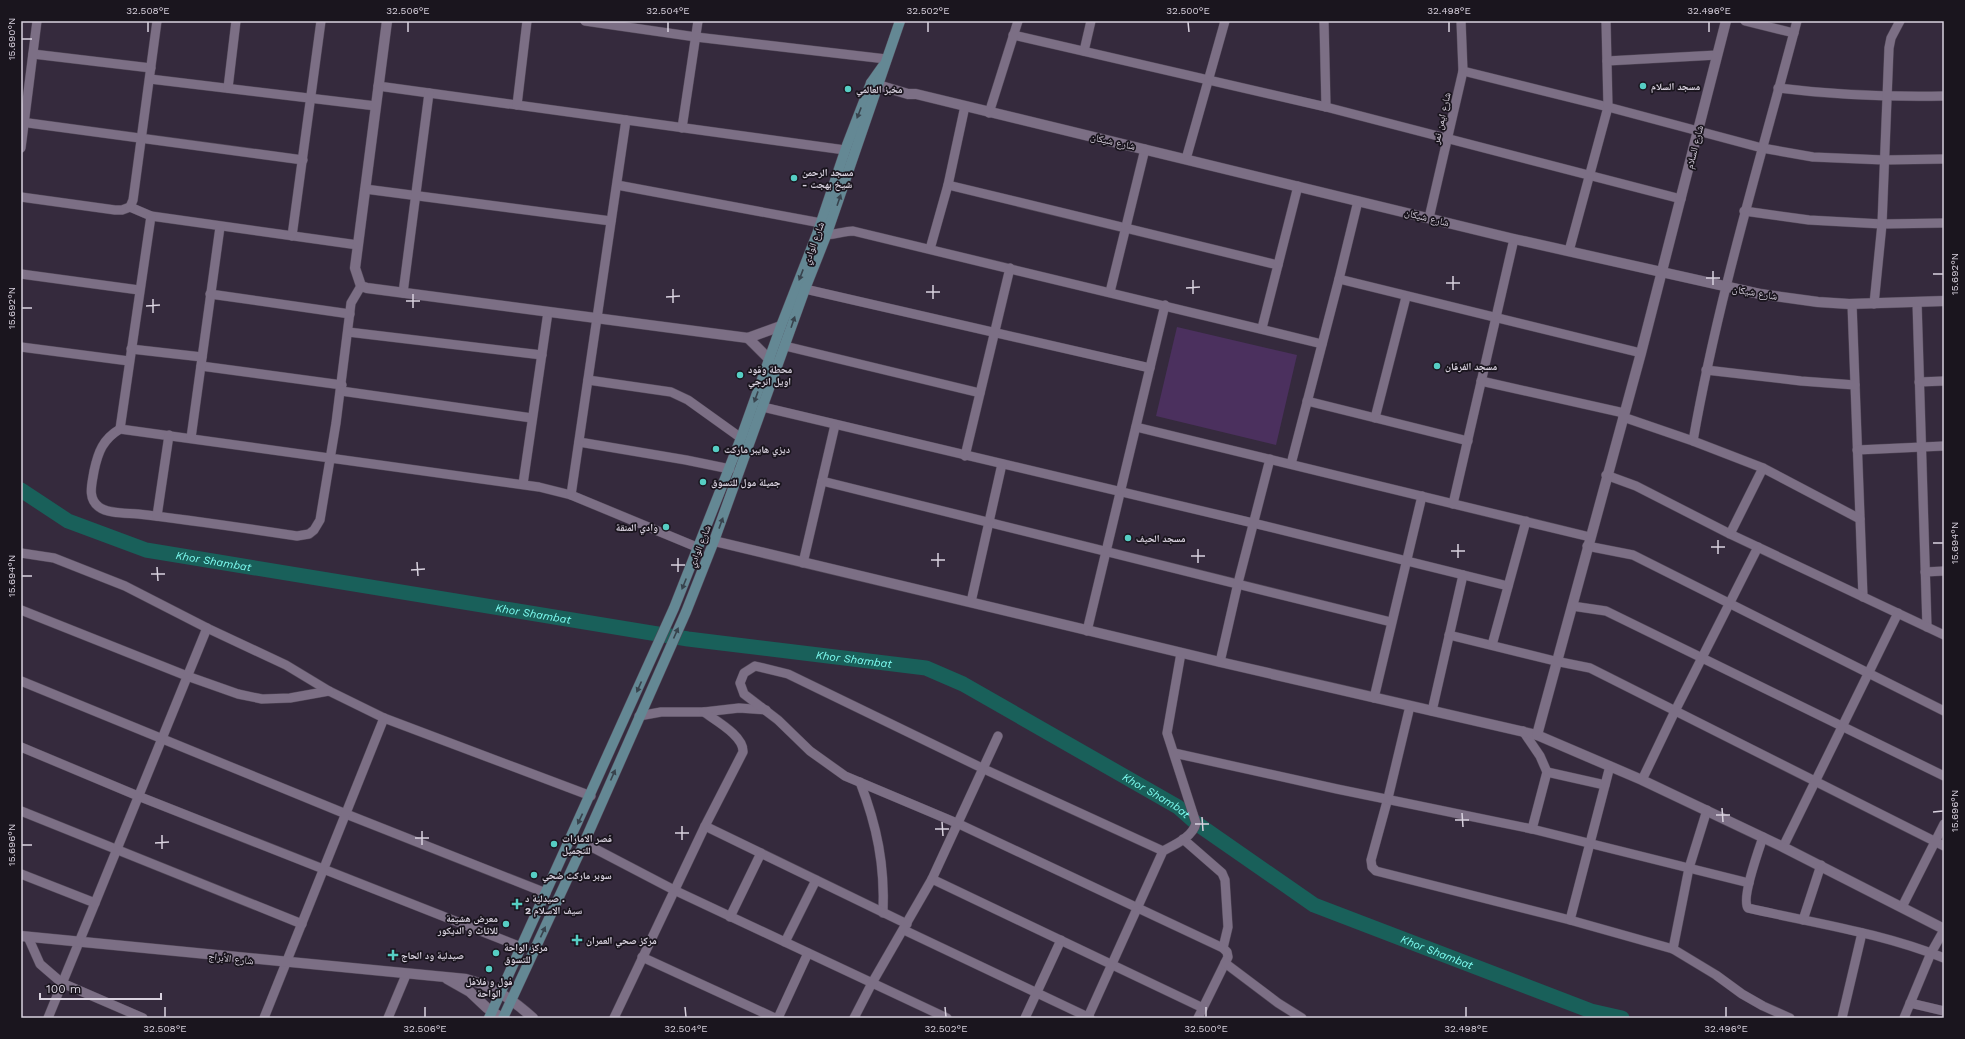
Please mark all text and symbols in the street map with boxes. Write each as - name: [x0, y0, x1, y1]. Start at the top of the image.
- text: 32.508°E: [126, 5, 170, 16]
- text: 32.506°E: [386, 5, 430, 16]
- text: 32.504°E: [646, 5, 690, 16]
- text: 32.502°E: [906, 5, 950, 16]
- text: 32.500°E: [1166, 5, 1210, 16]
- text: 32.498°E: [1427, 5, 1471, 16]
- text: 32.496°E: [1687, 5, 1731, 16]
- text: 15.690°N: [6, 18, 17, 60]
- marker: مسجد السلام: [1638, 81, 1648, 91]
- place label: مسجد السلام: [1651, 81, 1701, 93]
- marker: مخبز العالمي: [843, 84, 853, 94]
- place label: مخبز العالمي: [856, 84, 903, 97]
- street label: شارع ايمن نمر: [1430, 91, 1454, 146]
- one-way arrow: [856, 108, 862, 120]
- street label: شارع السلام: [1684, 124, 1707, 171]
- street label: شارع شيكان: [1089, 131, 1137, 153]
- place label: مسجد الرحمن - شيخ بهجت: [802, 167, 854, 192]
- marker: مسجد الرحمن - شيخ بهجت: [789, 173, 799, 183]
- one-way arrow: [836, 194, 842, 206]
- street label: شارع شيكان: [1403, 207, 1451, 229]
- street label: شارع الوادي: [801, 220, 829, 267]
- text: 15.692°N: [1949, 253, 1960, 295]
- one-way arrow: [798, 270, 804, 281]
- street label: شارع شيكان: [1731, 283, 1779, 303]
- text: 15.692°N: [6, 287, 17, 329]
- one-way arrow: [790, 316, 796, 328]
- marker: مسجد الفرقان: [1432, 361, 1442, 371]
- place label: مسجد الفرقان: [1445, 361, 1498, 373]
- place label: محطة وقود اويل انرجي: [748, 364, 793, 389]
- marker: محطة وقود اويل انرجي: [735, 370, 745, 380]
- one-way arrow: [753, 392, 759, 404]
- marker: ديزي هايبر ماركت: [711, 444, 721, 454]
- place label: ديزي هايبر ماركت: [724, 444, 790, 457]
- marker: جميلة مول للتسوق: [698, 477, 708, 487]
- place label: جميلة مول للتسوق: [711, 477, 781, 489]
- one-way arrow: [718, 517, 724, 529]
- place label: وادي المنقة: [616, 522, 658, 535]
- marker: وادي المنقة: [661, 522, 671, 532]
- text: 15.694°N: [1949, 522, 1960, 564]
- street label: شارع الوادي: [686, 523, 715, 570]
- marker: مسجد الحيف: [1123, 533, 1133, 543]
- place label: مسجد الحيف: [1136, 533, 1186, 544]
- water label: Khor Shambat: [175, 549, 253, 574]
- text: 15.694°N: [6, 555, 17, 597]
- one-way arrow: [681, 578, 687, 590]
- water label: Khor Shambat: [494, 601, 573, 627]
- one-way arrow: [673, 628, 679, 639]
- water label: Khor Shambat: [815, 649, 893, 671]
- one-way arrow: [636, 682, 642, 693]
- one-way arrow: [610, 769, 617, 781]
- water label: Khor Shambat: [1120, 771, 1193, 822]
- text: 15.696°N: [1949, 790, 1960, 832]
- one-way arrow: [577, 813, 583, 824]
- text: 15.696°N: [6, 824, 17, 866]
- place label: قصر الامارات للتجميل: [562, 833, 612, 857]
- marker: قصر الامارات للتجميل: [549, 839, 559, 849]
- marker: سوبر ماركت ضحي: [529, 870, 539, 880]
- place label: سوبر ماركت ضحي: [542, 870, 612, 883]
- place label: صيدلية د . سيف الاسلام 2: [525, 893, 582, 917]
- marker: صيدلية د . سيف الاسلام 2: [512, 899, 522, 909]
- place label: معرض هشيمة للاثاث و الديكور: [437, 913, 498, 937]
- marker: معرض هشيمة للاثاث و الديكور: [501, 919, 511, 929]
- one-way arrow: [540, 925, 546, 937]
- water label: Khor Shambat: [1399, 933, 1475, 972]
- marker: مركز صحي العمران: [571, 934, 583, 946]
- place label: مركز صحي العمران: [586, 935, 657, 948]
- place label: مركز الواحة للتسوق: [504, 942, 548, 966]
- marker: مركز الواحة للتسوق: [491, 948, 501, 958]
- marker: صيدلية ود الحاج: [388, 950, 398, 960]
- place label: صيدلية ود الحاج: [401, 950, 464, 963]
- street label: شارع الأبراج: [208, 951, 255, 967]
- marker: فول و فلافل الواحة: [484, 964, 494, 974]
- scale bar: [40, 975, 161, 1001]
- place label: فول و فلافل الواحة: [466, 976, 512, 1000]
- text: 100 m: [46, 982, 81, 996]
- text: 32.508°E: [143, 1023, 187, 1034]
- text: 32.506°E: [403, 1023, 447, 1034]
- text: 32.504°E: [664, 1023, 708, 1034]
- text: 32.502°E: [924, 1023, 968, 1034]
- text: 32.500°E: [1184, 1023, 1228, 1034]
- text: 32.498°E: [1444, 1023, 1488, 1034]
- text: 32.496°E: [1704, 1023, 1748, 1034]

